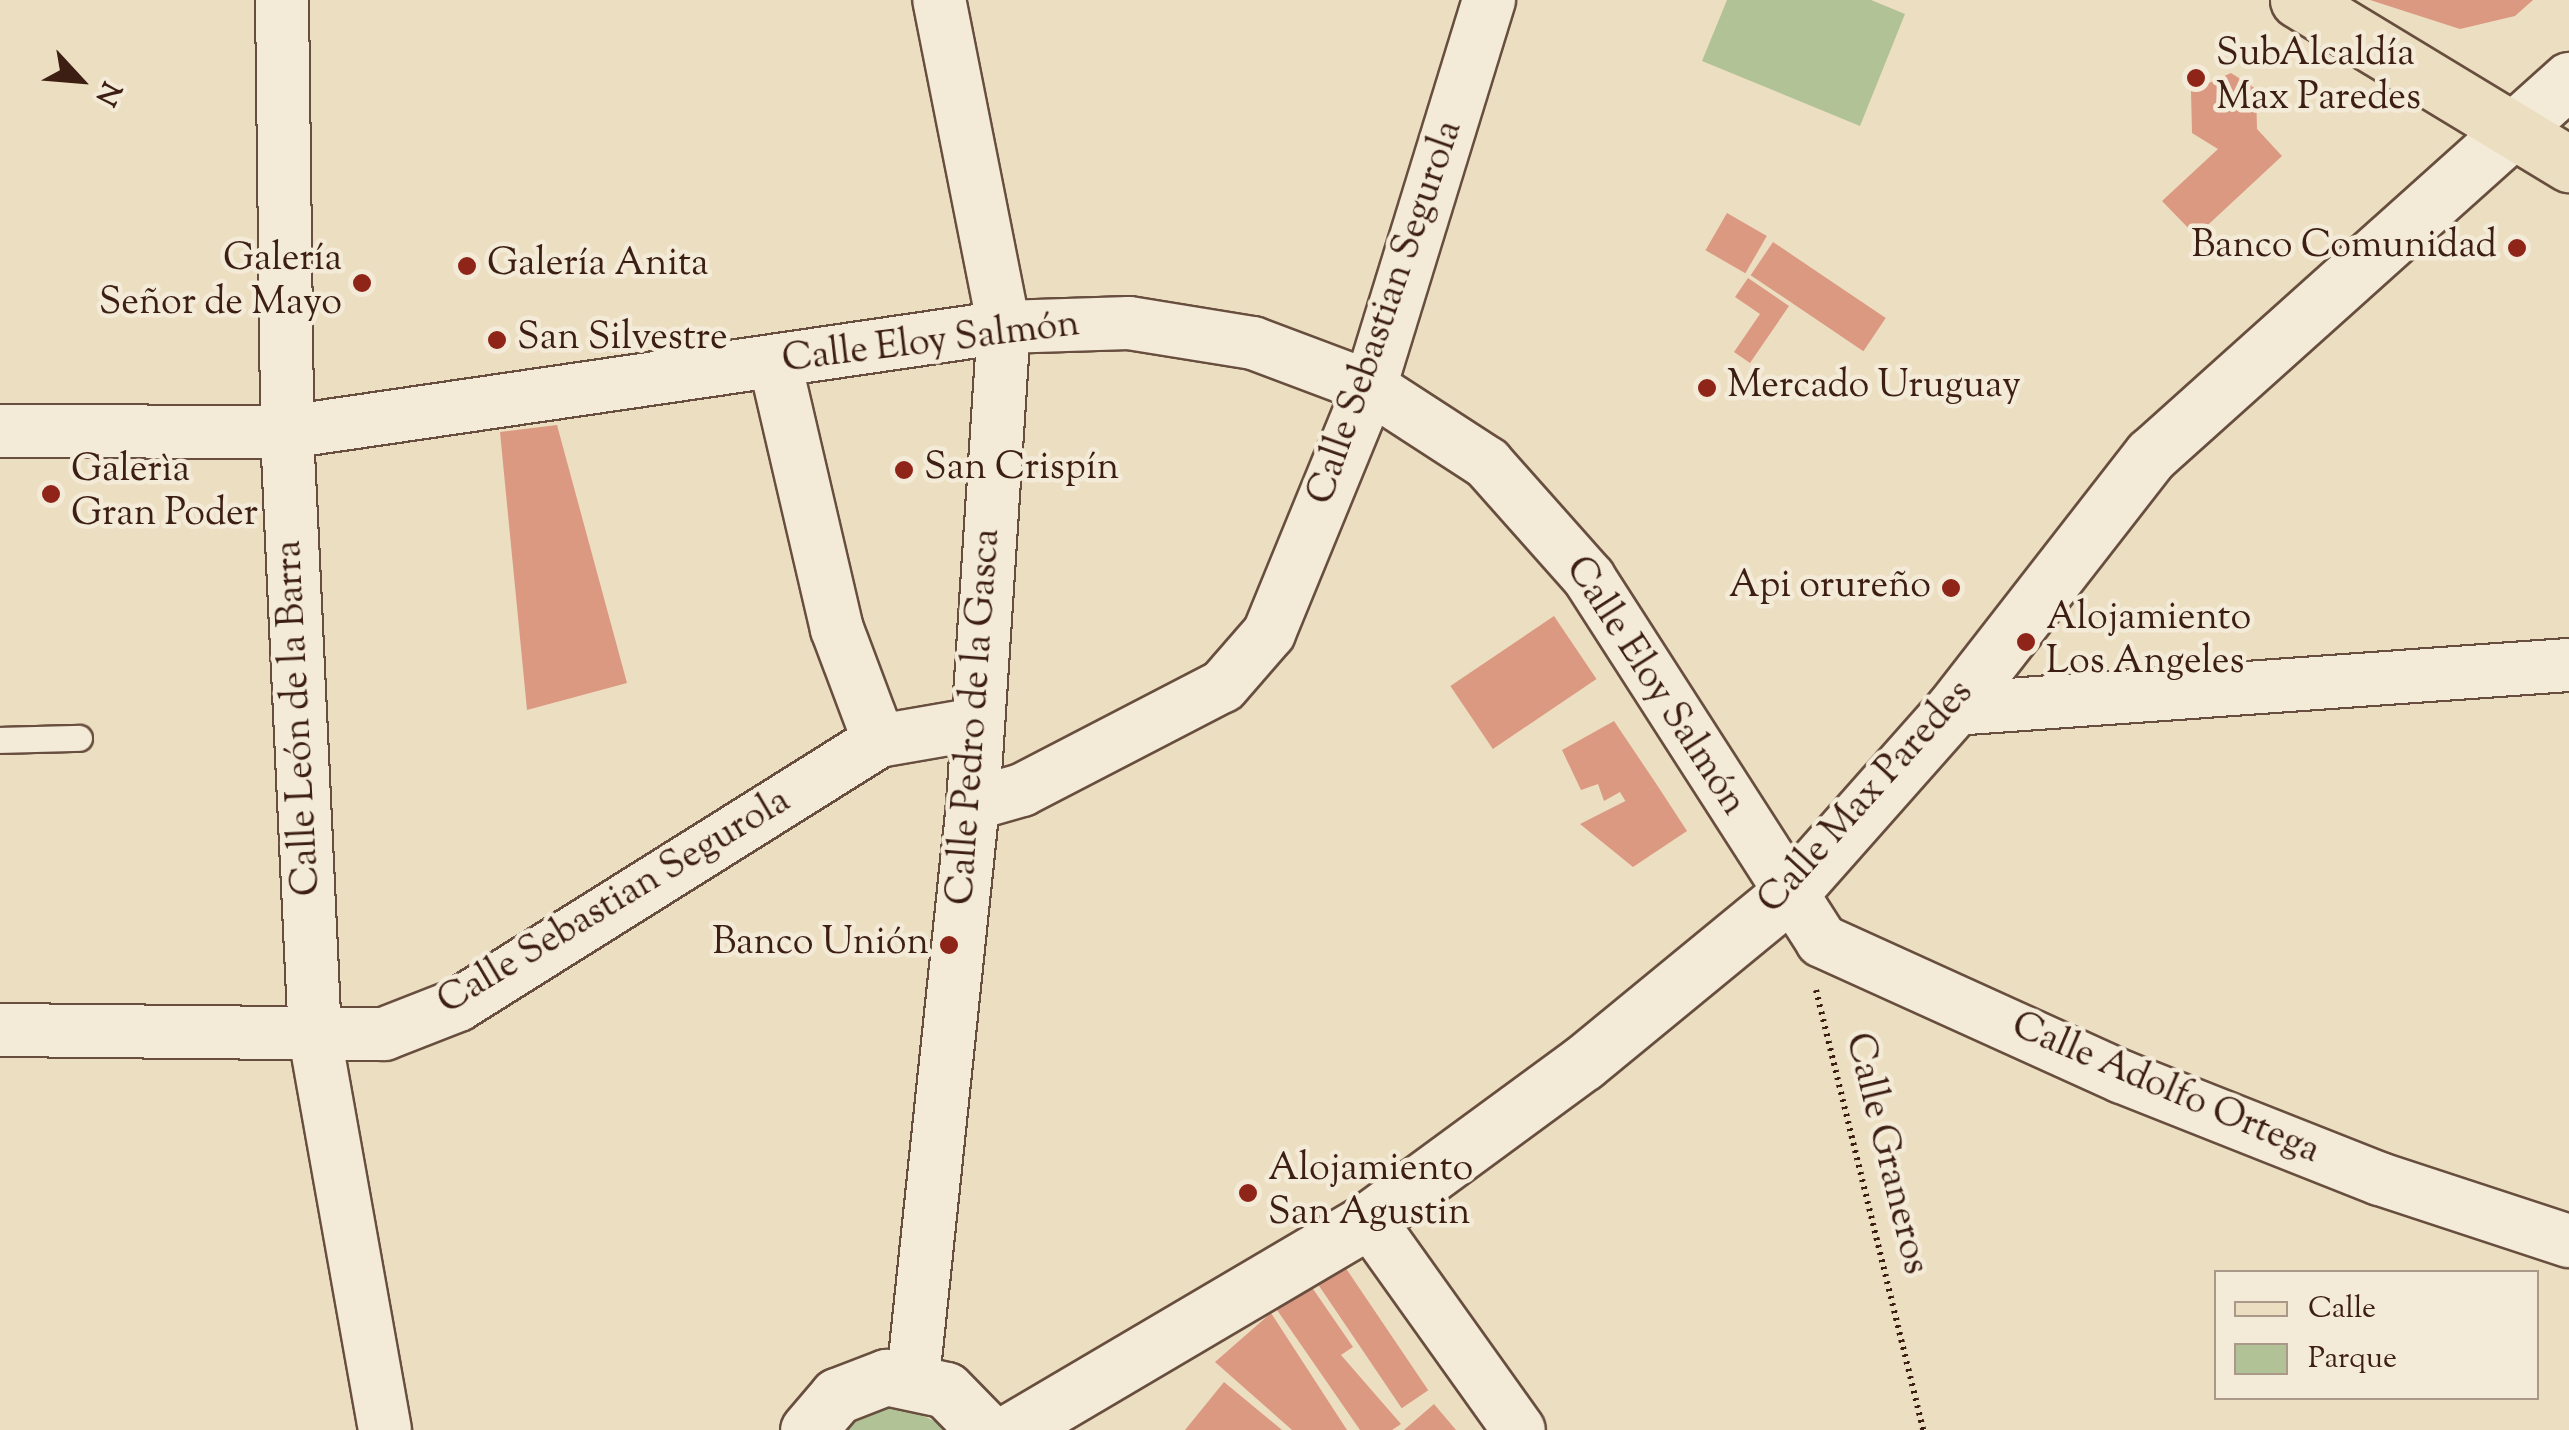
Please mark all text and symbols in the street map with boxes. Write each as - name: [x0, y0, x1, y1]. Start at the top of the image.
- north arrow: [30, 30, 130, 130]
- place label: SubAlcaldía Max Paredes: [2216, 33, 2421, 122]
- marker: SubAlcaldía Max Paredes: [2185, 67, 2207, 89]
- text: N: [84, 74, 130, 112]
- street label: Calle Sebastian Segurola: [1300, 115, 1474, 511]
- place label: Banco Comunidad: [2191, 225, 2497, 271]
- marker: Banco Comunidad: [2506, 237, 2528, 259]
- place label: Galería Señor de Mayo: [99, 238, 342, 328]
- place label: Galería Anita: [487, 243, 709, 289]
- marker: Galería Anita: [456, 255, 478, 277]
- marker: Galería Señor de Mayo: [351, 272, 373, 294]
- street label: Calle Eloy Salmón: [780, 303, 1082, 385]
- place label: San Silvestre: [517, 317, 728, 363]
- marker: San Silvestre: [486, 329, 508, 351]
- place label: Mercado Uruguay: [1727, 365, 2021, 411]
- marker: Mercado Uruguay: [1696, 377, 1718, 399]
- place label: San Crispín: [924, 447, 1119, 493]
- place label: Galerìa Gran Poder: [71, 449, 258, 538]
- marker: San Crispín: [893, 459, 915, 481]
- marker: Galerìa Gran Poder: [40, 483, 62, 505]
- street label: Calle Pedro de la Gasca: [940, 527, 1012, 907]
- street label: Calle León de la Barra: [268, 539, 332, 897]
- street label: Calle Eloy Salmón: [1553, 549, 1755, 825]
- place label: Api orureño: [1729, 565, 1931, 611]
- marker: Api orureño: [1940, 577, 1962, 599]
- place label: Alojamiento Los Angeles: [2046, 597, 2251, 686]
- marker: Alojamiento Los Angeles: [2015, 631, 2037, 653]
- street label: Calle Max Paredes: [1750, 672, 1984, 924]
- street label: Calle Sebastian Segurola: [431, 780, 799, 1026]
- place label: Banco Unión: [712, 922, 929, 968]
- marker: Banco Unión: [938, 934, 960, 956]
- street label: Calle Adolfo Ortega: [2004, 1005, 2326, 1175]
- street label: Calle Graneros: [1833, 1029, 1937, 1279]
- place label: Alojamiento San Agustin: [1268, 1148, 1473, 1238]
- marker: Alojamiento San Agustin: [1237, 1182, 1259, 1204]
- legend: [2214, 1270, 2539, 1400]
- text: Calle: [2308, 1288, 2376, 1331]
- text: Parque: [2308, 1338, 2397, 1381]

